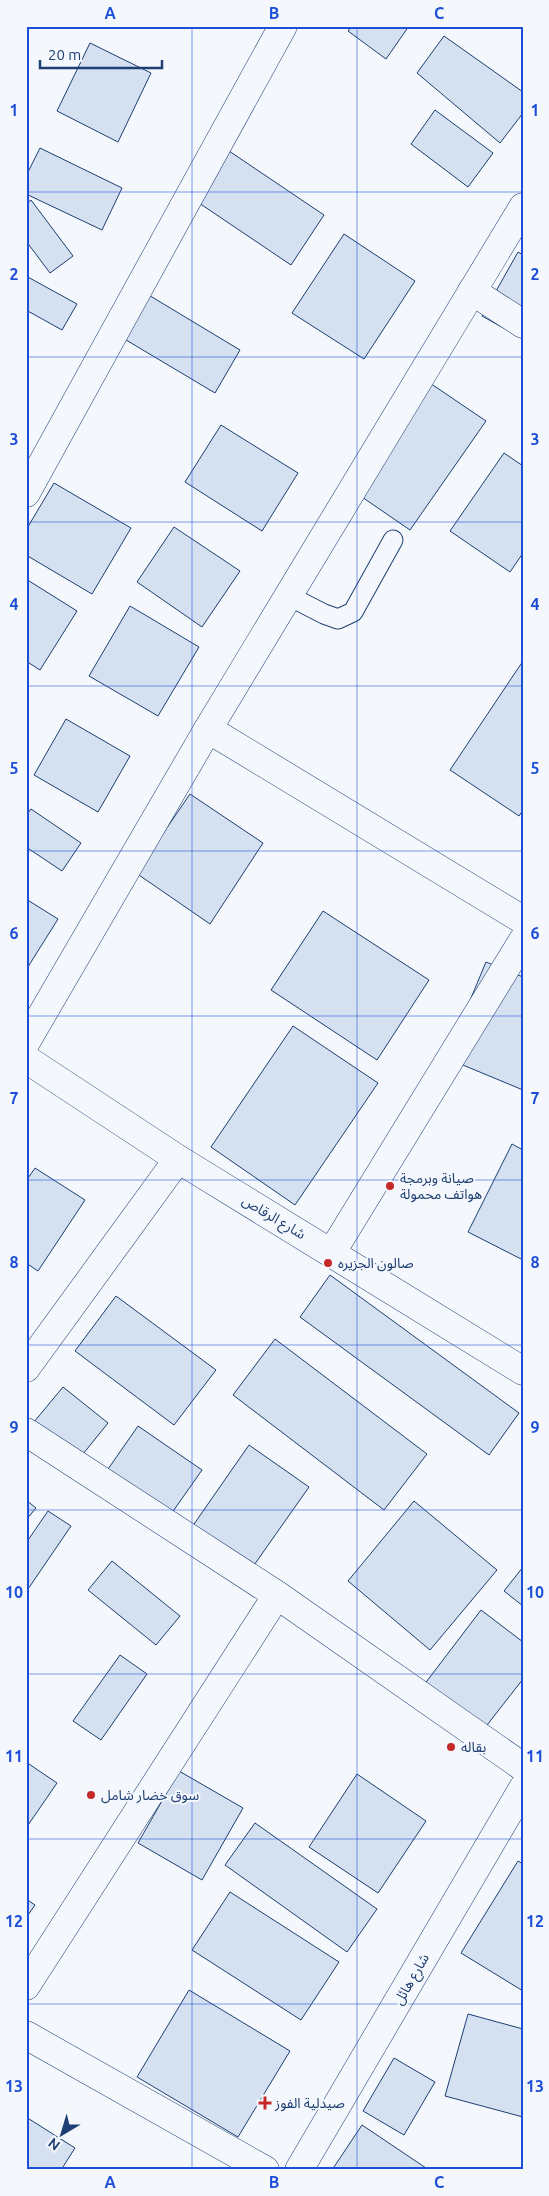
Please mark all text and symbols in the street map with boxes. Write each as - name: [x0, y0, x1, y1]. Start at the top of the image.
- text: A: [104, 4, 116, 22]
- text: B: [269, 4, 279, 22]
- text: C: [434, 4, 444, 22]
- scale bar: [40, 38, 162, 70]
- text: 20 m: [48, 46, 81, 63]
- text: 1: [9, 101, 19, 119]
- text: 1: [530, 101, 540, 119]
- text: 2: [9, 265, 19, 283]
- text: 2: [530, 265, 540, 283]
- text: 3: [9, 430, 19, 448]
- text: 3: [530, 430, 540, 448]
- text: 4: [9, 595, 19, 613]
- text: 4: [530, 595, 540, 613]
- text: 5: [9, 759, 19, 777]
- text: 5: [530, 759, 540, 777]
- text: 6: [9, 924, 19, 942]
- text: 6: [530, 924, 540, 942]
- text: 7: [9, 1089, 19, 1107]
- text: 7: [530, 1089, 540, 1107]
- place label: صيانة وبرمجة هواتف محمولة: [400, 1170, 482, 1203]
- marker: صيانة وبرمجة هواتف محمولة: [384, 1180, 396, 1192]
- street label: شارع الرقاص: [238, 1192, 309, 1245]
- text: 8: [9, 1253, 19, 1271]
- text: 8: [530, 1253, 540, 1271]
- place label: صالون الجزيره: [338, 1255, 414, 1272]
- marker: صالون الجزيره: [322, 1257, 334, 1269]
- text: 9: [9, 1418, 19, 1436]
- text: 9: [530, 1418, 540, 1436]
- text: 10: [5, 1583, 23, 1601]
- text: 10: [526, 1583, 544, 1601]
- place label: بقاله: [461, 1739, 486, 1755]
- marker: بقاله: [445, 1741, 457, 1753]
- text: 11: [5, 1747, 23, 1765]
- text: 11: [526, 1747, 544, 1765]
- place label: سوق خضار شامل: [101, 1787, 199, 1804]
- marker: سوق خضار شامل: [85, 1789, 97, 1801]
- text: 12: [5, 1912, 23, 1930]
- text: 12: [526, 1912, 544, 1930]
- street label: شارع هائل: [390, 1950, 435, 2009]
- text: 13: [5, 2077, 23, 2095]
- text: 13: [526, 2077, 544, 2095]
- place label: صيدلية الفوز: [274, 2095, 345, 2112]
- marker: صيدلية الفوز: [259, 2097, 271, 2109]
- north arrow: [38, 2108, 88, 2158]
- text: N: [45, 2135, 63, 2154]
- text: A: [104, 2173, 116, 2191]
- text: B: [269, 2173, 279, 2191]
- text: C: [434, 2173, 444, 2191]

